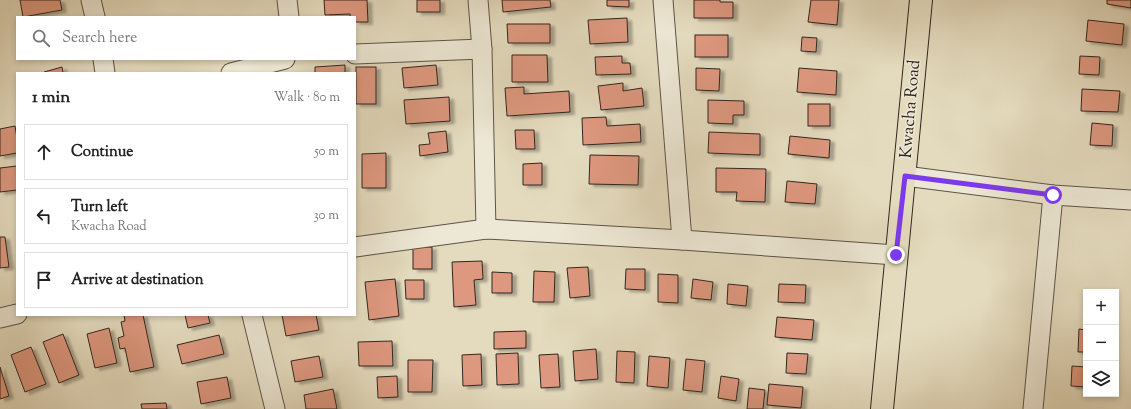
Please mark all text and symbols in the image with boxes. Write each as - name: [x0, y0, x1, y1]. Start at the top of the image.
- search box: [16, 16, 356, 60]
- icon: search: [30, 27, 52, 49]
- text: Search here: [62, 28, 137, 49]
- street label: Kwacha Road: [895, 58, 927, 159]
- text: 1 min: [32, 86, 70, 110]
- text: Walk · 80 m: [274, 89, 340, 107]
- icon: ahead: [33, 141, 55, 163]
- text: Continue: [71, 142, 133, 163]
- text: 50 m: [314, 143, 339, 161]
- route start: [1044, 186, 1062, 204]
- text: Turn left: [71, 197, 128, 218]
- icon: left: [33, 205, 55, 227]
- text: 30 m: [313, 207, 339, 225]
- text: Kwacha Road: [71, 218, 147, 236]
- route end: [887, 246, 905, 264]
- icon: arrive: [33, 269, 55, 291]
- text: Arrive at destination: [71, 270, 204, 291]
- map controls: [1083, 289, 1119, 397]
- button: +: [1083, 289, 1119, 325]
- button: −: [1083, 325, 1119, 361]
- button: layers: [1083, 361, 1119, 397]

